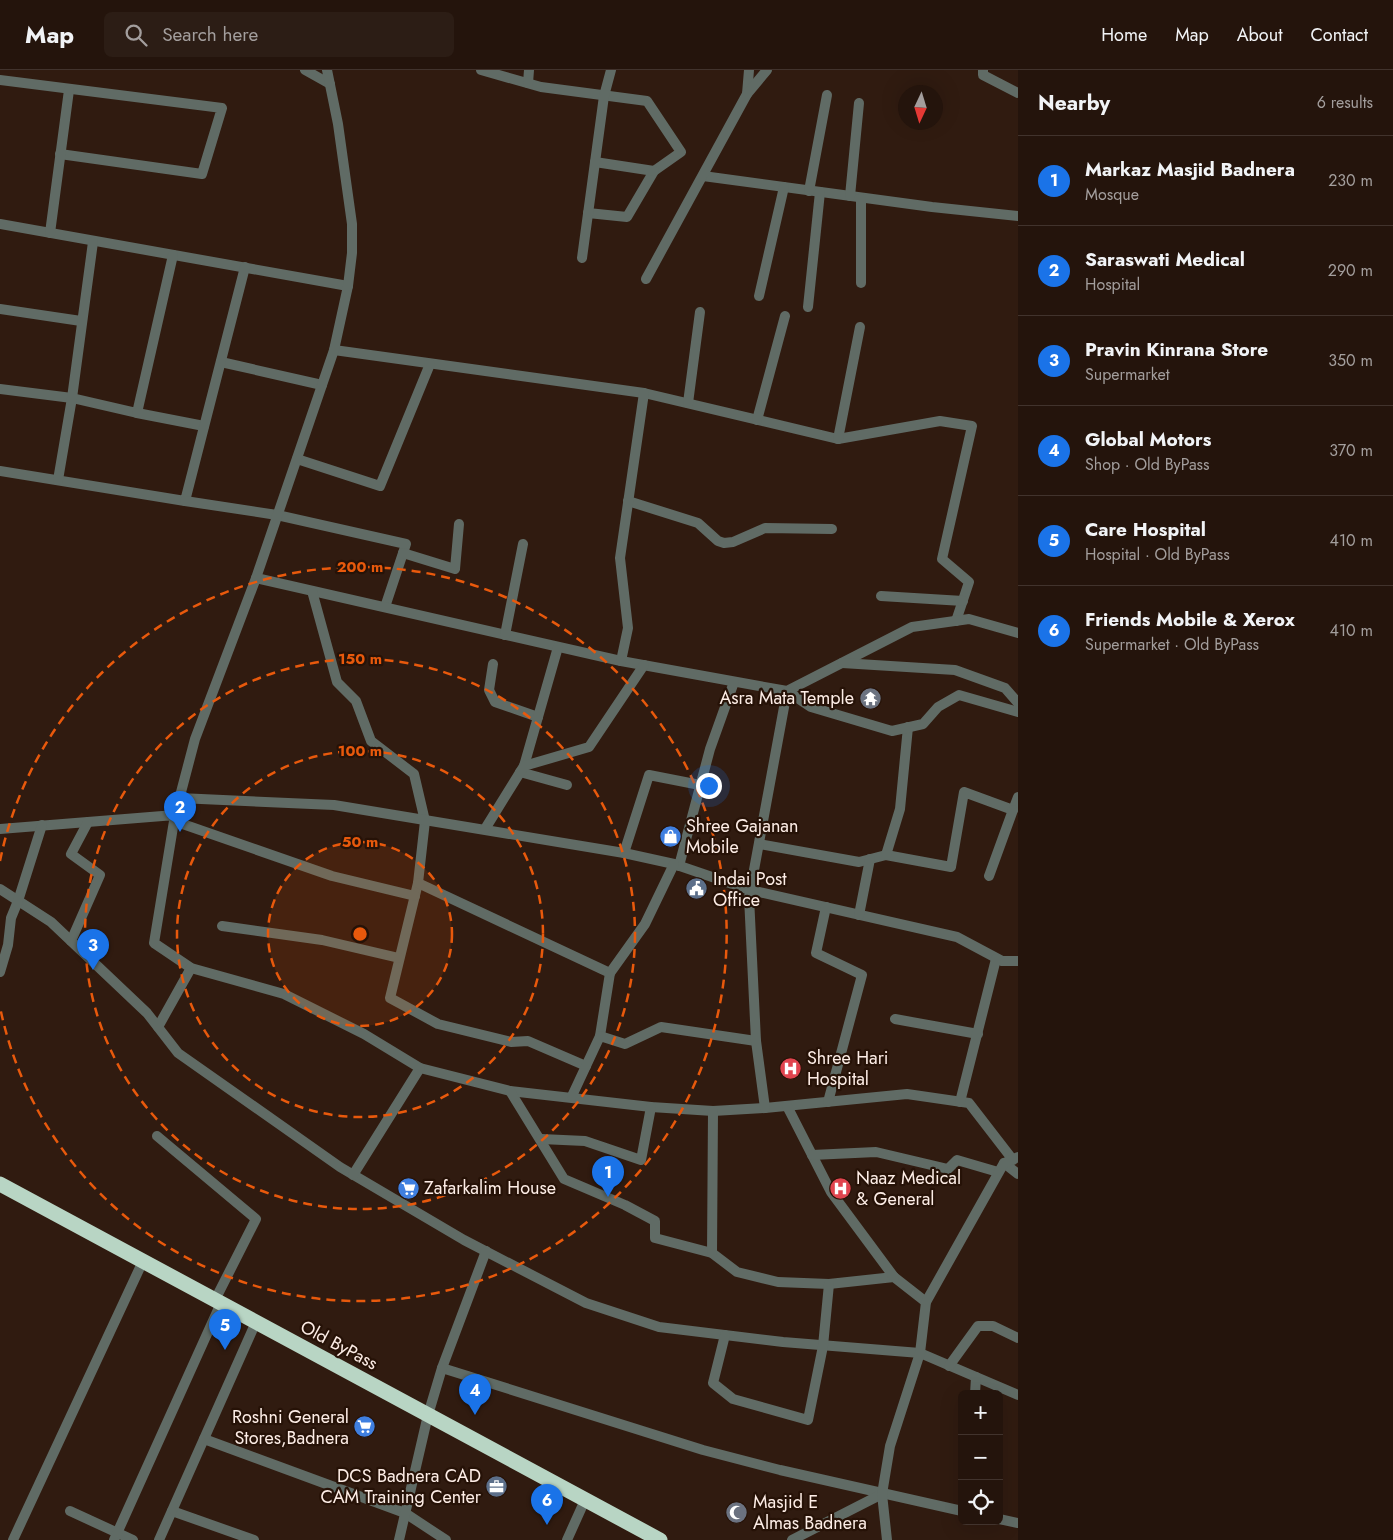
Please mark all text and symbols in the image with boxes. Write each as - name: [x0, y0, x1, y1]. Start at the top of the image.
- search box: [104, 12, 454, 57]
- text: Map: [25, 17, 74, 52]
- icon: search: [122, 21, 150, 49]
- text: Search here: [162, 21, 258, 48]
- text: Home: [1101, 22, 1147, 48]
- text: Map: [1175, 22, 1209, 48]
- text: About: [1237, 22, 1282, 48]
- text: Contact: [1310, 22, 1368, 48]
- north arrow: [898, 85, 943, 130]
- text: Nearby: [1038, 88, 1110, 118]
- text: 6 results: [1317, 91, 1373, 114]
- text: Markaz Masjid Badnera: [1085, 156, 1295, 183]
- text: 1: [1050, 169, 1058, 192]
- text: 230 m: [1328, 169, 1373, 192]
- text: Mosque: [1085, 183, 1139, 206]
- text: Saraswati Medical: [1085, 246, 1245, 273]
- text: 2: [1049, 259, 1059, 282]
- text: 290 m: [1328, 259, 1373, 282]
- text: Hospital: [1085, 273, 1140, 296]
- text: Pravin Kinrana Store: [1085, 336, 1268, 363]
- text: 3: [1049, 349, 1059, 372]
- text: 350 m: [1328, 349, 1373, 372]
- text: Supermarket: [1085, 363, 1170, 386]
- text: Global Motors: [1085, 426, 1211, 453]
- text: 4: [1048, 439, 1060, 462]
- text: 370 m: [1329, 439, 1373, 462]
- text: Shop · Old ByPass: [1085, 453, 1210, 476]
- text: Care Hospital: [1085, 516, 1206, 543]
- text: 5: [1049, 529, 1059, 552]
- text: 410 m: [1330, 529, 1373, 552]
- text: Hospital · Old ByPass: [1085, 543, 1230, 566]
- text: 200 m: [337, 556, 383, 578]
- text: Friends Mobile & Xerox: [1085, 606, 1295, 633]
- text: 6: [1049, 619, 1059, 642]
- text: 410 m: [1330, 619, 1373, 642]
- text: Supermarket · Old ByPass: [1085, 633, 1259, 656]
- text: 150 m: [338, 648, 382, 670]
- place label: Asra Mata Temple: [719, 685, 854, 711]
- temple icon: Asra Mata Temple: [858, 686, 882, 710]
- text: 100 m: [338, 740, 382, 762]
- your location: [696, 773, 722, 799]
- pin: 2: [164, 791, 196, 832]
- place label: Shree Gajanan Mobile: [686, 813, 798, 860]
- shop icon: Shree Gajanan Mobile: [658, 824, 682, 848]
- text: 50 m: [342, 831, 378, 853]
- place label: Indai Post Office: [713, 866, 787, 913]
- public building icon: Indai Post Office: [685, 877, 709, 901]
- centre of rings: [351, 925, 369, 943]
- pin: 3: [77, 929, 109, 970]
- place label: Shree Hari Hospital: [807, 1045, 889, 1092]
- hospital icon: Shree Hari Hospital: [779, 1056, 803, 1080]
- pin: 1: [592, 1156, 624, 1197]
- place label: Naaz Medical & General: [856, 1165, 961, 1212]
- place label: Zafarkalim House: [424, 1175, 556, 1201]
- supermarket icon: Zafarkalim House: [396, 1176, 420, 1200]
- hospital icon: Naaz Medical & General: [828, 1176, 852, 1200]
- pin: 5: [209, 1309, 241, 1350]
- street label: Old ByPass: [296, 1314, 382, 1376]
- pin: 4: [459, 1374, 491, 1415]
- map controls: [958, 1390, 1003, 1525]
- button: +: [958, 1390, 1003, 1435]
- place label: Roshni General Stores,Badnera: [232, 1404, 349, 1451]
- supermarket icon: Roshni General Stores,Badnera: [353, 1415, 377, 1439]
- button: −: [958, 1435, 1003, 1480]
- place label: DCS Badnera CAD CAM Training Center: [321, 1463, 482, 1510]
- office icon: DCS Badnera CAD CAM Training Center: [485, 1474, 509, 1498]
- button: locate: [958, 1480, 1003, 1525]
- pin: 6: [531, 1484, 563, 1525]
- place label: Masjid E Almas Badnera: [753, 1489, 867, 1536]
- mosque icon: Masjid E Almas Badnera: [725, 1500, 749, 1524]

